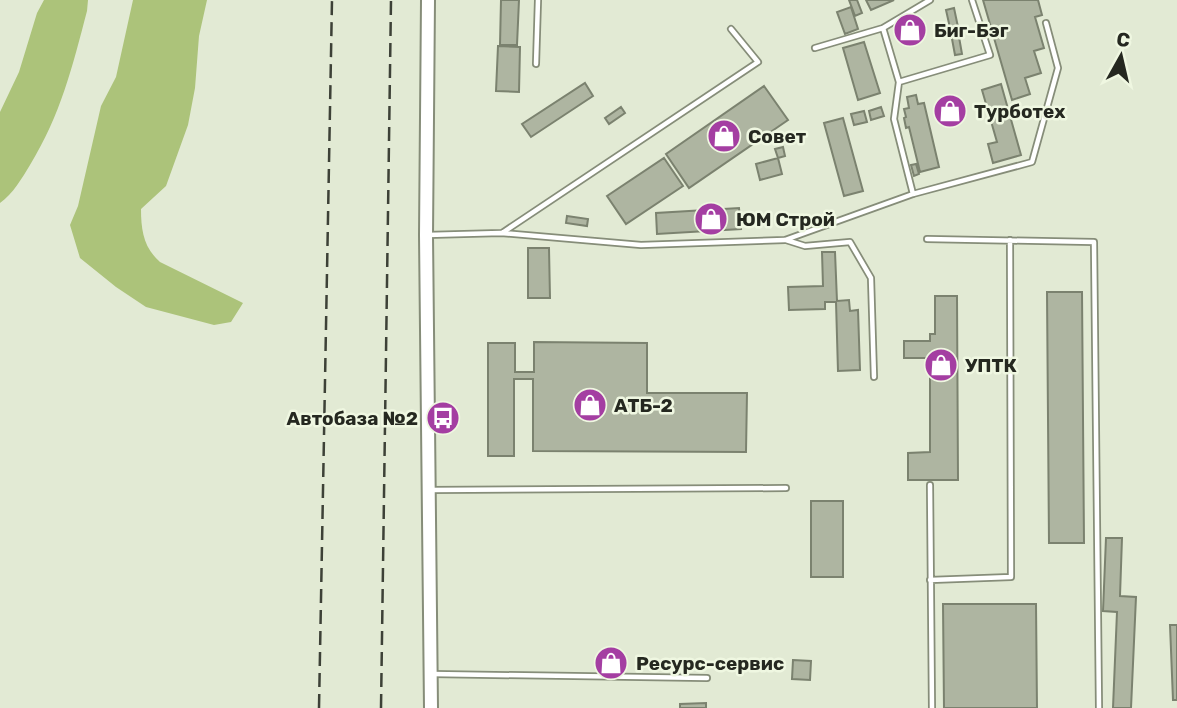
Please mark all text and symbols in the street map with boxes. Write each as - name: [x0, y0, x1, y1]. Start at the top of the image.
- shop icon: Биг-Бэг: [891, 11, 929, 49]
- place label: Биг-Бэг: [934, 19, 1009, 42]
- north arrow: [1086, 21, 1156, 91]
- text: С: [1115, 27, 1132, 52]
- shop icon: Турботех: [931, 92, 969, 130]
- place label: Турботех: [974, 100, 1065, 123]
- shop icon: Совет: [705, 117, 743, 155]
- place label: Совет: [748, 125, 807, 148]
- shop icon: ЮМ Строй: [692, 200, 730, 238]
- place label: ЮМ Строй: [736, 208, 835, 231]
- shop icon: УПТК: [922, 346, 960, 384]
- place label: УПТК: [965, 354, 1017, 377]
- shop icon: АТБ-2: [571, 386, 609, 424]
- place label: АТБ-2: [614, 394, 673, 417]
- bus stop icon: Автобаза №2: [424, 399, 462, 437]
- place label: Автобаза №2: [287, 407, 418, 430]
- shop icon: Ресурс-сервис: [592, 644, 630, 682]
- place label: Ресурс-сервис: [636, 652, 784, 675]

